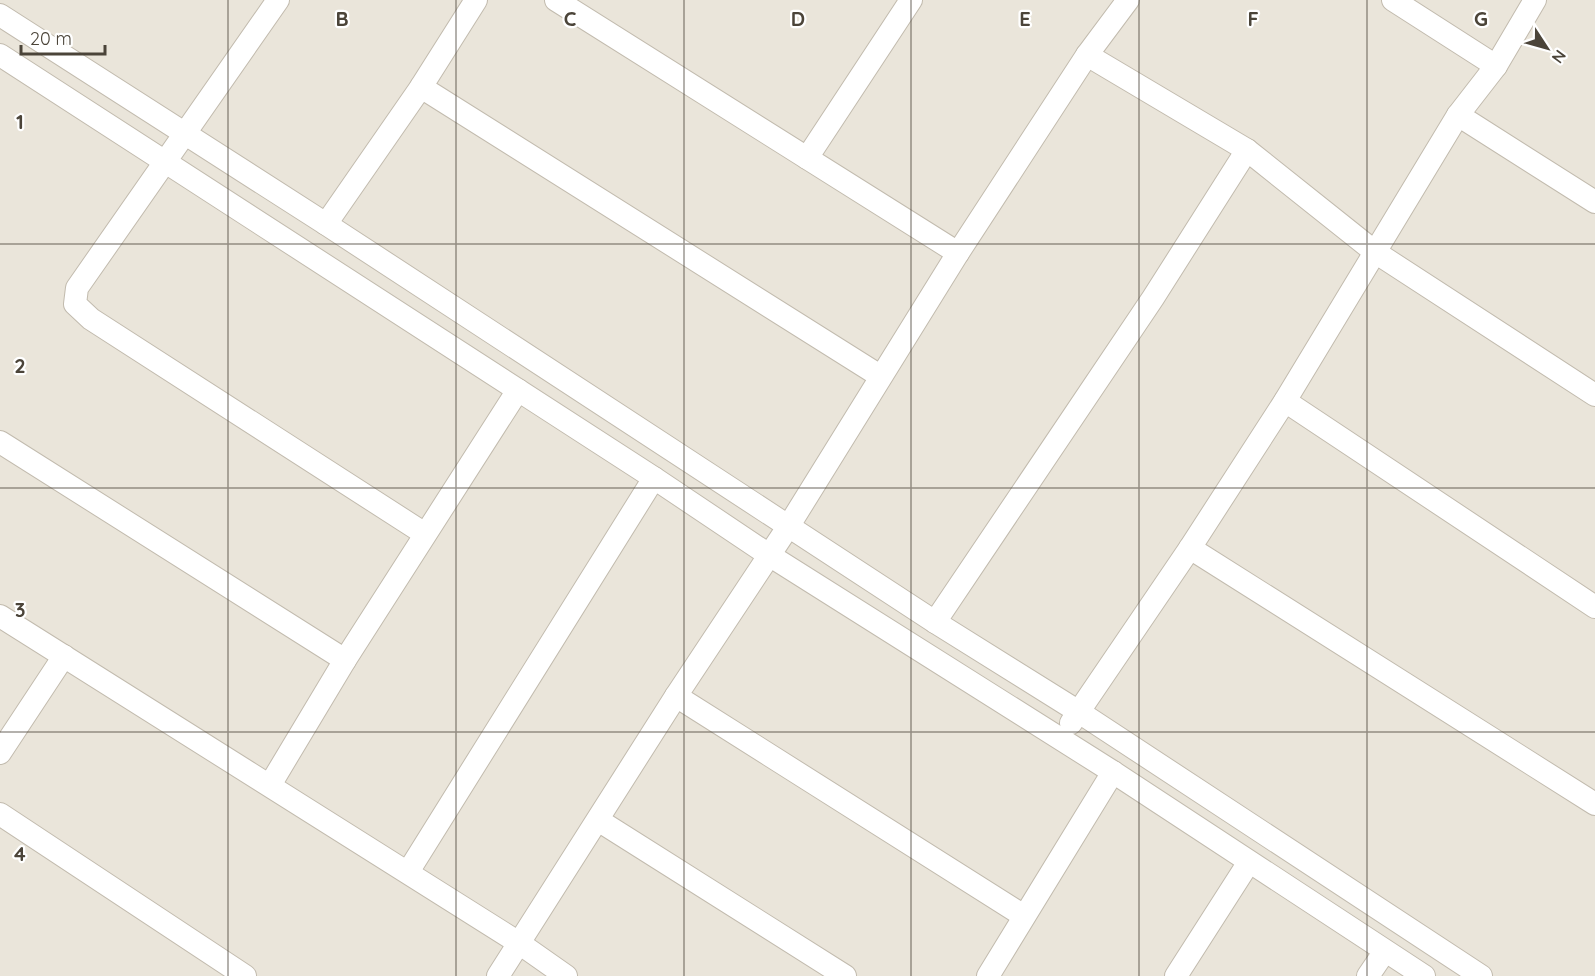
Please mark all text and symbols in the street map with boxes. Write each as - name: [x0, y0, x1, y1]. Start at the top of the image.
- text: B: [335, 6, 349, 31]
- text: C: [564, 6, 577, 31]
- text: D: [791, 6, 805, 31]
- text: E: [1019, 6, 1031, 31]
- text: F: [1247, 6, 1259, 31]
- text: G: [1474, 6, 1488, 31]
- scale bar: [21, 18, 105, 56]
- north arrow: [1517, 18, 1577, 78]
- text: 20 m: [30, 27, 72, 50]
- text: N: [1548, 46, 1571, 67]
- text: 1: [16, 109, 24, 134]
- text: 2: [14, 353, 26, 378]
- text: 3: [15, 597, 25, 622]
- text: 4: [14, 841, 26, 866]

